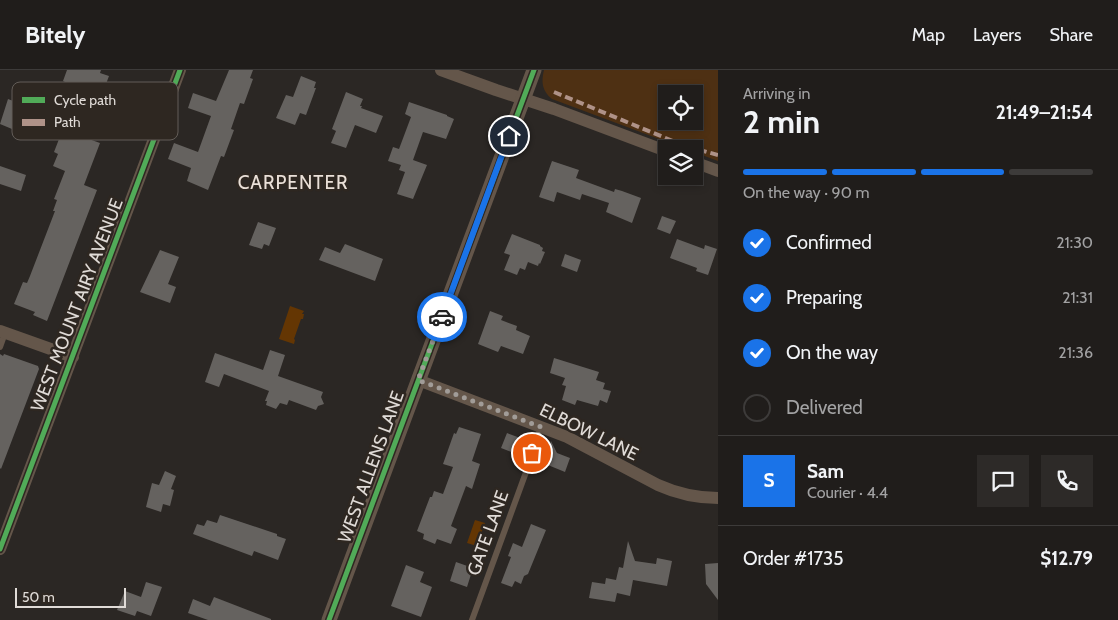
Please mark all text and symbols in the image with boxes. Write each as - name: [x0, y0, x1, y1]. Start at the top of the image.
- text: Bitely: [25, 20, 85, 49]
- text: Map: [912, 24, 945, 46]
- text: Layers: [973, 24, 1022, 46]
- text: Share: [1050, 24, 1093, 46]
- legend: [12, 82, 178, 140]
- text: Arriving in: [743, 84, 810, 103]
- map controls: [658, 85, 703, 185]
- button: locate: [658, 85, 703, 130]
- text: Cycle path: [54, 91, 116, 109]
- text: 21:49–21:54: [996, 101, 1093, 124]
- text: 2 min: [743, 102, 820, 141]
- text: Path: [54, 113, 81, 131]
- pin: [488, 115, 530, 157]
- icon: home: [495, 122, 523, 150]
- button: layers: [658, 140, 703, 185]
- district label: CARPENTER: [238, 171, 348, 194]
- text: On the way · 90 m: [743, 183, 869, 202]
- street label: WEST MOUNT AIRY AVENUE: [26, 195, 128, 415]
- icon: check: [743, 229, 771, 257]
- text: Confirmed: [786, 231, 872, 254]
- text: 21:30: [1056, 233, 1093, 252]
- icon: check: [743, 284, 771, 312]
- text: Preparing: [786, 286, 862, 309]
- text: 21:31: [1062, 288, 1093, 307]
- courier: [417, 292, 467, 342]
- icon: car: [428, 303, 456, 331]
- icon: check: [743, 339, 771, 367]
- text: On the way: [786, 341, 878, 364]
- text: 21:36: [1058, 343, 1093, 362]
- street label: WEST ALLENS LANE: [333, 388, 409, 546]
- text: Delivered: [786, 396, 863, 419]
- street label: ELBOW LANE: [536, 399, 642, 465]
- pin: [511, 432, 553, 474]
- icon: bag: [518, 439, 546, 467]
- button: chat: [977, 455, 1029, 507]
- button: phone: [1041, 455, 1093, 507]
- text: Sam: [807, 460, 844, 483]
- text: S: [763, 469, 775, 492]
- text: Courier · 4.4: [807, 483, 888, 502]
- street label: GATE LANE: [463, 488, 513, 578]
- text: Order #1735: [743, 547, 844, 570]
- text: $12.79: [1040, 547, 1093, 570]
- scale bar: [15, 585, 126, 608]
- text: 50 m: [22, 588, 55, 606]

